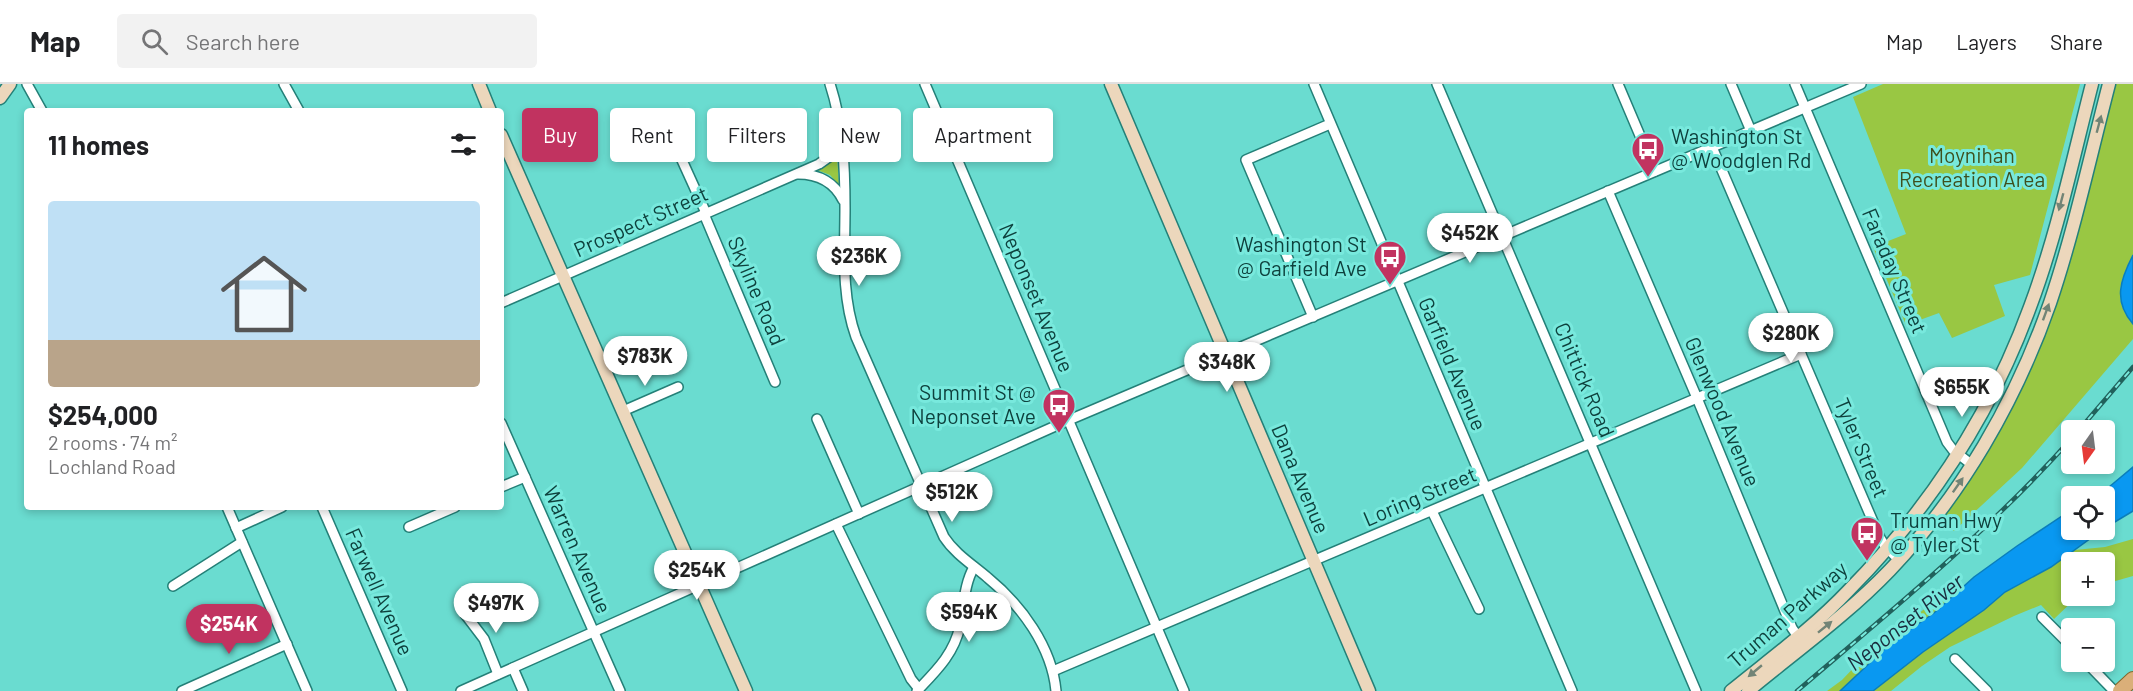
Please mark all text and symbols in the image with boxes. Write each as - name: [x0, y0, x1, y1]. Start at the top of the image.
- search box: [117, 14, 537, 68]
- text: Map: [30, 24, 81, 58]
- icon: search: [138, 25, 171, 58]
- text: Search here: [186, 28, 300, 54]
- text: Map: [1886, 29, 1923, 54]
- text: Layers: [1956, 29, 2017, 54]
- text: Share: [2050, 29, 2103, 54]
- chip: Buy: [522, 108, 598, 162]
- chip: Rent: [610, 108, 695, 162]
- chip: Filters: [707, 108, 807, 162]
- chip: New: [819, 108, 901, 162]
- chip: Apartment: [913, 108, 1053, 162]
- one-way arrow: [2095, 115, 2104, 133]
- place label: Washington St @ Woodglen Rd: [1671, 123, 1811, 172]
- icon: filters: [447, 128, 480, 161]
- text: 11 homes: [48, 129, 149, 160]
- bus stop icon: Washington St @ Woodglen Rd: [1630, 131, 1666, 178]
- park label: Moynihan Recreation Area: [1899, 142, 2045, 191]
- street label: Prospect Street: [569, 180, 711, 261]
- one-way arrow: [2056, 192, 2066, 211]
- street label: Faraday Street: [1858, 204, 1933, 337]
- pin: $452K: [1428, 213, 1512, 264]
- street label: Neponset Avenue: [995, 219, 1080, 376]
- text: $452K: [1441, 220, 1499, 244]
- place label: Washington St @ Garfield Ave: [1235, 231, 1367, 280]
- street label: Skyline Road: [723, 232, 791, 349]
- pin: $236K: [817, 236, 901, 287]
- bus stop icon: Washington St @ Garfield Ave: [1372, 239, 1408, 286]
- icon: home: [210, 240, 318, 348]
- text: $236K: [831, 243, 887, 267]
- street label: Garfield Avenue: [1414, 293, 1493, 434]
- one-way arrow: [2042, 303, 2052, 321]
- pin: $280K: [1749, 313, 1833, 364]
- street label: Chittick Road: [1550, 318, 1621, 441]
- text: $280K: [1762, 320, 1820, 344]
- street label: Glenwood Avenue: [1681, 333, 1766, 490]
- pin: $783K: [603, 336, 687, 387]
- pin: $348K: [1185, 342, 1269, 393]
- text: $783K: [617, 343, 673, 367]
- text: $348K: [1198, 349, 1256, 373]
- pin: $655K: [1920, 367, 2004, 418]
- text: $655K: [1934, 374, 1990, 398]
- place label: Summit St @ Neponset Ave: [910, 379, 1036, 428]
- bus stop icon: Summit St @ Neponset Ave: [1041, 387, 1077, 434]
- street label: Tyler Street: [1830, 394, 1895, 501]
- text: $254,000: [48, 399, 158, 430]
- street label: Dana Avenue: [1267, 420, 1336, 537]
- north arrow: [2061, 420, 2115, 474]
- map controls: [2061, 420, 2115, 672]
- text: 2 rooms · 74 m²: [48, 430, 178, 454]
- text: Lochland Road: [48, 454, 176, 478]
- street label: Loring Street: [1359, 461, 1480, 531]
- pin: $512K: [910, 472, 994, 523]
- one-way arrow: [1952, 478, 1964, 494]
- text: $512K: [926, 479, 978, 503]
- street label: Warren Avenue: [539, 482, 618, 617]
- button: locate: [2061, 486, 2115, 540]
- place label: Truman Hwy @ Tyler St: [1890, 507, 2002, 556]
- bus stop icon: Truman Hwy @ Tyler St: [1849, 515, 1885, 562]
- street label: Farwell Avenue: [341, 524, 420, 659]
- pin: $254K: [655, 550, 739, 601]
- button: +: [2061, 552, 2115, 606]
- street label: Truman Parkway: [1722, 555, 1852, 672]
- text: $254K: [668, 557, 726, 581]
- water label: Neponset River: [1841, 567, 1969, 675]
- pin: $497K: [454, 583, 538, 634]
- text: $497K: [468, 590, 524, 614]
- pin: $594K: [927, 592, 1011, 643]
- text: $594K: [940, 599, 998, 623]
- pin: $254K: [187, 604, 271, 655]
- text: $254K: [200, 611, 258, 635]
- button: −: [2061, 618, 2115, 672]
- one-way arrow: [1817, 621, 1832, 634]
- one-way arrow: [1748, 664, 1763, 677]

